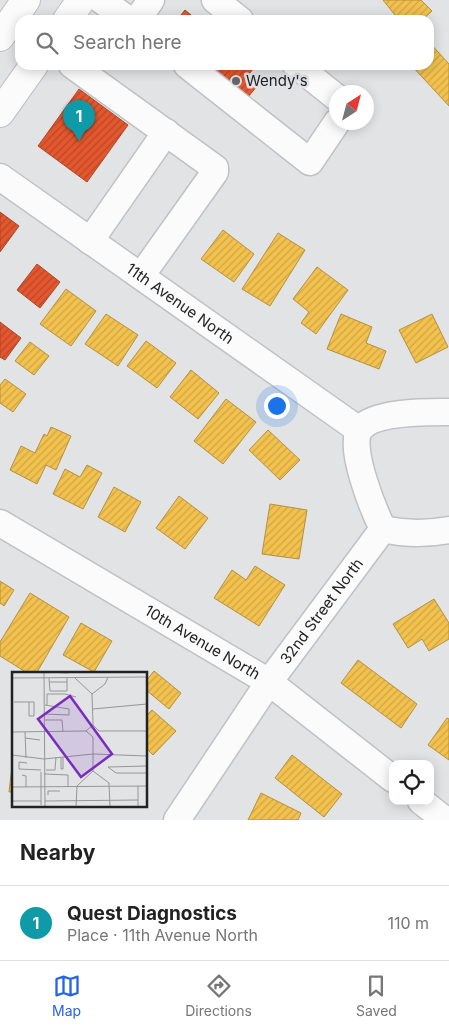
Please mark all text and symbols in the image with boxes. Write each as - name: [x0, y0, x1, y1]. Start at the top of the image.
- search box: [15, 15, 434, 70]
- icon: search: [33, 29, 61, 57]
- text: Search here: [73, 31, 182, 54]
- place label: Wendy's: [246, 71, 308, 90]
- marker: Wendy's: [230, 75, 242, 87]
- north arrow: [329, 85, 374, 130]
- pin: 1: [63, 100, 95, 141]
- street label: 11th Avenue North: [123, 259, 238, 348]
- your location: [264, 393, 290, 419]
- street label: 32nd Street North: [276, 554, 367, 668]
- street label: 10th Avenue North: [141, 601, 264, 684]
- inset map: [12, 672, 148, 808]
- map controls: [389, 760, 434, 805]
- button: locate: [389, 760, 434, 805]
- text: Nearby: [20, 840, 95, 865]
- text: Quest Diagnostics: [67, 902, 237, 925]
- text: 1: [33, 913, 39, 933]
- text: 110 m: [387, 913, 429, 933]
- text: Place · 11th Avenue North: [67, 925, 258, 945]
- tab: Map: [52, 972, 81, 1019]
- tab: Directions: [185, 972, 252, 1019]
- tab: Saved: [356, 972, 397, 1019]

